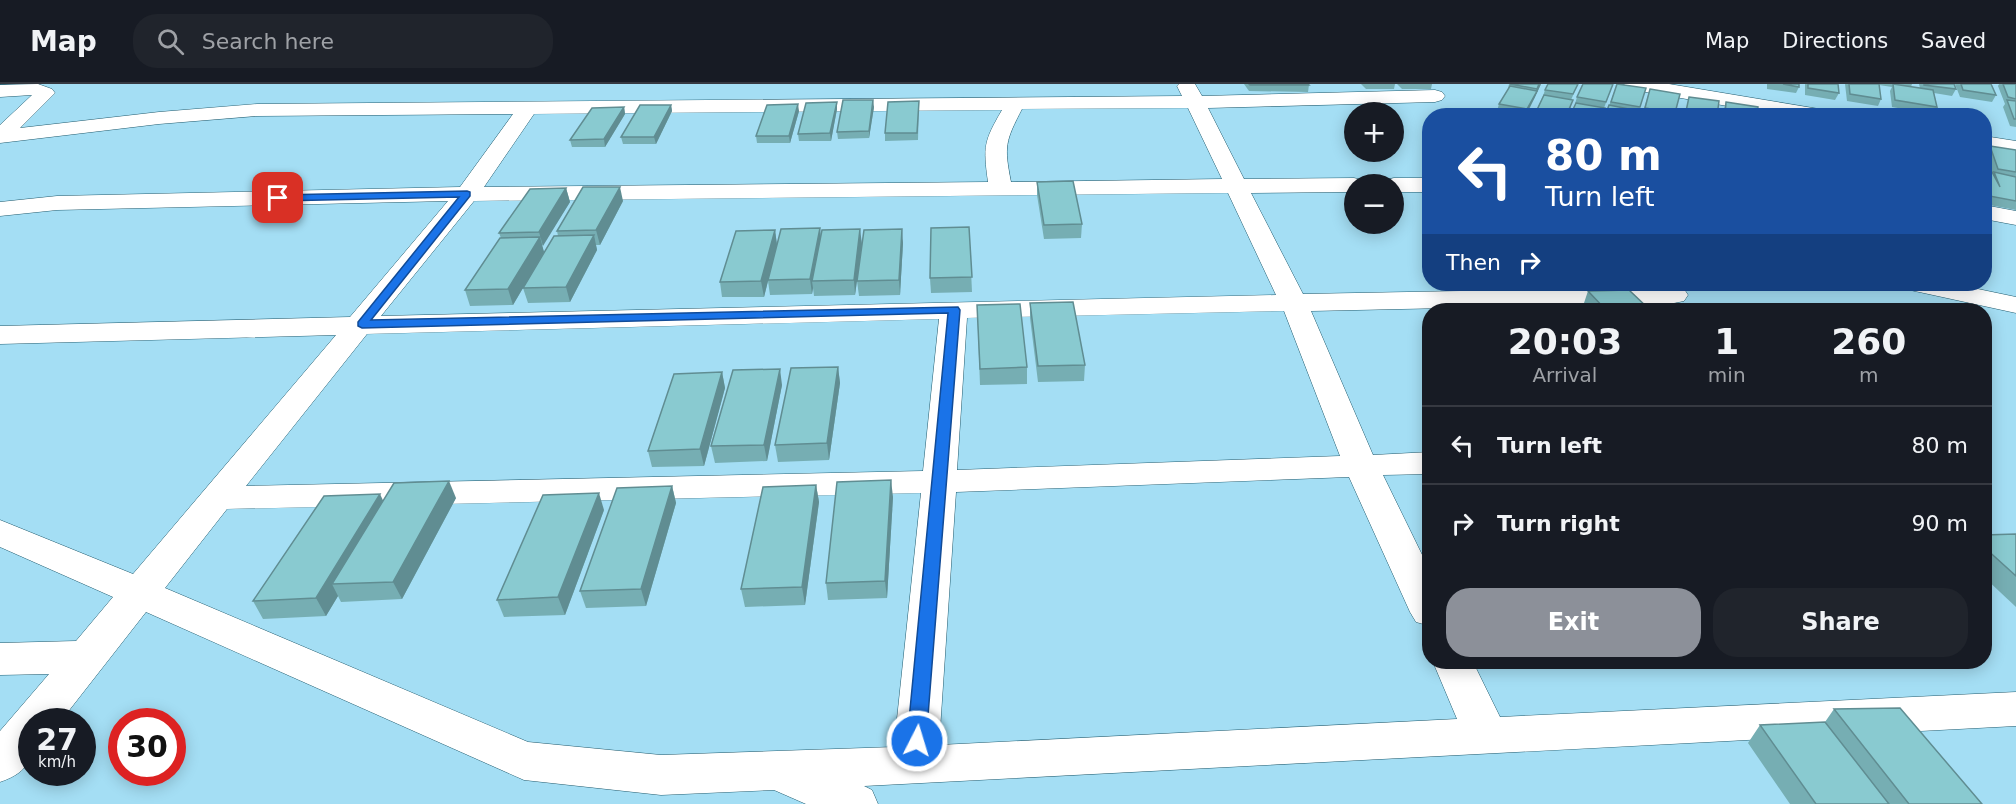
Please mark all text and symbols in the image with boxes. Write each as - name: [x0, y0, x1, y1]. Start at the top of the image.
- search box: [133, 14, 553, 68]
- text: Map: [30, 25, 97, 58]
- icon: search: [154, 25, 187, 58]
- text: Search here: [202, 29, 334, 54]
- text: Map: [1705, 29, 1749, 53]
- text: Directions: [1782, 29, 1888, 53]
- text: Saved: [1921, 29, 1986, 53]
- map controls: [1344, 102, 1404, 234]
- button: +: [1344, 102, 1404, 162]
- text: 80 m: [1545, 131, 1662, 180]
- icon: left: [1446, 132, 1524, 210]
- pin: [252, 172, 303, 223]
- button: −: [1344, 174, 1404, 234]
- icon: arrive: [261, 181, 294, 214]
- text: Turn left: [1545, 181, 1655, 212]
- icon: right: [1513, 246, 1546, 279]
- text: Then: [1446, 250, 1501, 275]
- text: 20:03: [1508, 321, 1622, 362]
- text: 1: [1714, 321, 1739, 362]
- text: 260: [1831, 321, 1906, 362]
- text: Arrival: [1532, 363, 1597, 387]
- text: min: [1708, 363, 1746, 387]
- text: m: [1859, 363, 1879, 387]
- icon: left: [1446, 429, 1479, 462]
- text: Turn left: [1497, 433, 1602, 458]
- text: 80 m: [1912, 433, 1968, 458]
- icon: right: [1446, 507, 1479, 540]
- text: Turn right: [1497, 511, 1620, 536]
- text: 90 m: [1912, 511, 1968, 536]
- button: Exit: [1446, 588, 1701, 657]
- button: Share: [1713, 588, 1968, 657]
- speed limit sign: 30: [108, 708, 186, 786]
- position arrow: [885, 709, 949, 773]
- text: 27: [36, 722, 78, 757]
- text: km/h: [38, 753, 76, 771]

